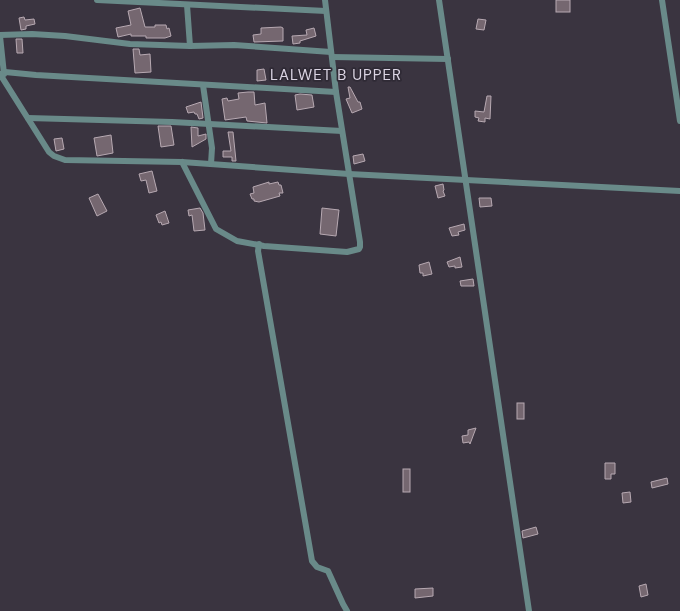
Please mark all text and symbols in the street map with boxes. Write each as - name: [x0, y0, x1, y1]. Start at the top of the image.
- district label: LALWET B UPPER: [270, 65, 402, 85]

